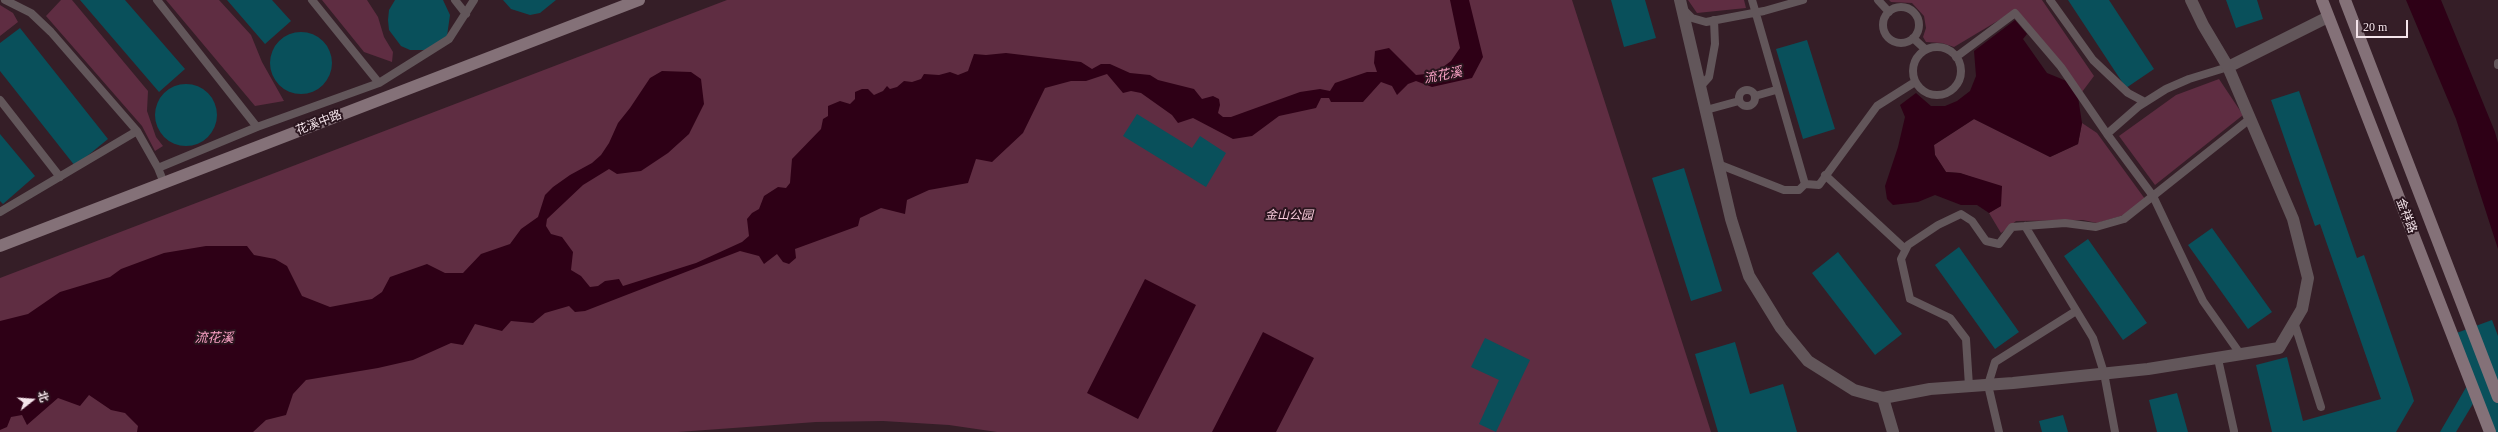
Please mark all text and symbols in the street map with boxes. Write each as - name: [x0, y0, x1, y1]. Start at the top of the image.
- scale bar: [2358, 12, 2410, 38]
- text: 20 m: [2363, 20, 2387, 34]
- water label: 流花溪: [1422, 65, 1464, 87]
- street label: 花溪中路: [294, 108, 344, 138]
- street label: 金祥路: [2393, 197, 2419, 235]
- park label: 金山公园: [1265, 209, 1313, 223]
- water label: 流花溪: [195, 331, 233, 347]
- north arrow: [12, 380, 52, 420]
- text: 北: [36, 389, 51, 404]

